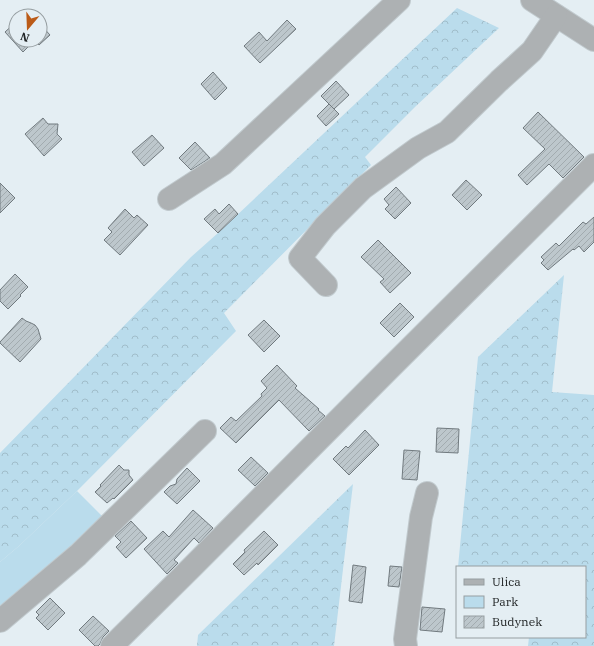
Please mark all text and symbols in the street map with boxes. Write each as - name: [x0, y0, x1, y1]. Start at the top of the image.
- north arrow: [8, 8, 48, 48]
- text: N: [18, 29, 31, 45]
- legend: [456, 566, 586, 638]
- text: Ulica: [492, 574, 521, 589]
- text: Park: [492, 594, 518, 609]
- text: Budynek: [492, 614, 542, 629]

